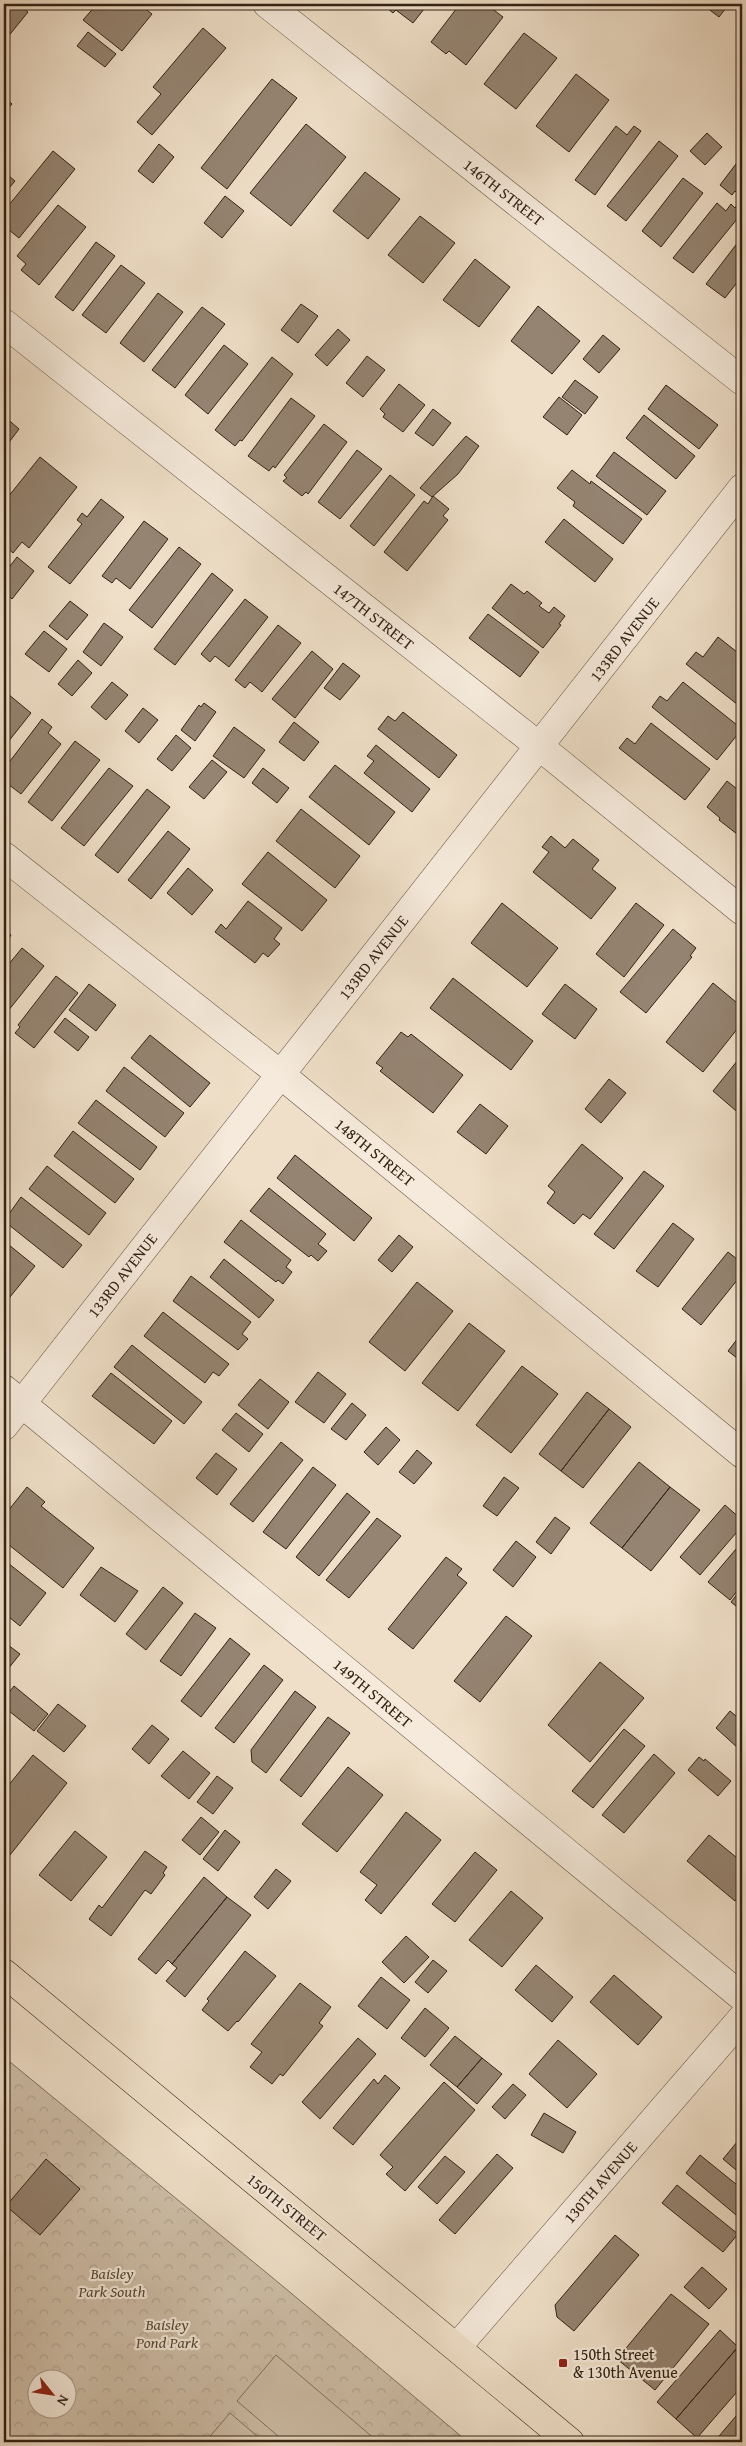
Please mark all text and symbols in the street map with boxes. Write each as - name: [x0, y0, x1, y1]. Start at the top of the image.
- street label: 146TH STREET: [458, 153, 550, 231]
- street label: 147TH STREET: [328, 577, 420, 655]
- street label: 133RD AVENUE: [583, 592, 665, 686]
- street label: 133RD AVENUE: [332, 910, 414, 1004]
- street label: 148TH STREET: [330, 1112, 420, 1192]
- street label: 133RD AVENUE: [81, 1228, 163, 1322]
- street label: 149TH STREET: [328, 1653, 418, 1734]
- street label: 130TH AVENUE: [557, 2136, 643, 2228]
- street label: 150TH STREET: [242, 2167, 332, 2247]
- park label: Baisley Park South: [77, 2261, 146, 2303]
- park label: Baisley Pond Park: [135, 2312, 199, 2354]
- place label: 150th Street & 130th Avenue: [573, 2342, 678, 2384]
- marker: 150th Street & 130th Avenue: [557, 2357, 569, 2369]
- north arrow: [28, 2368, 78, 2418]
- text: N: [52, 2391, 74, 2410]

